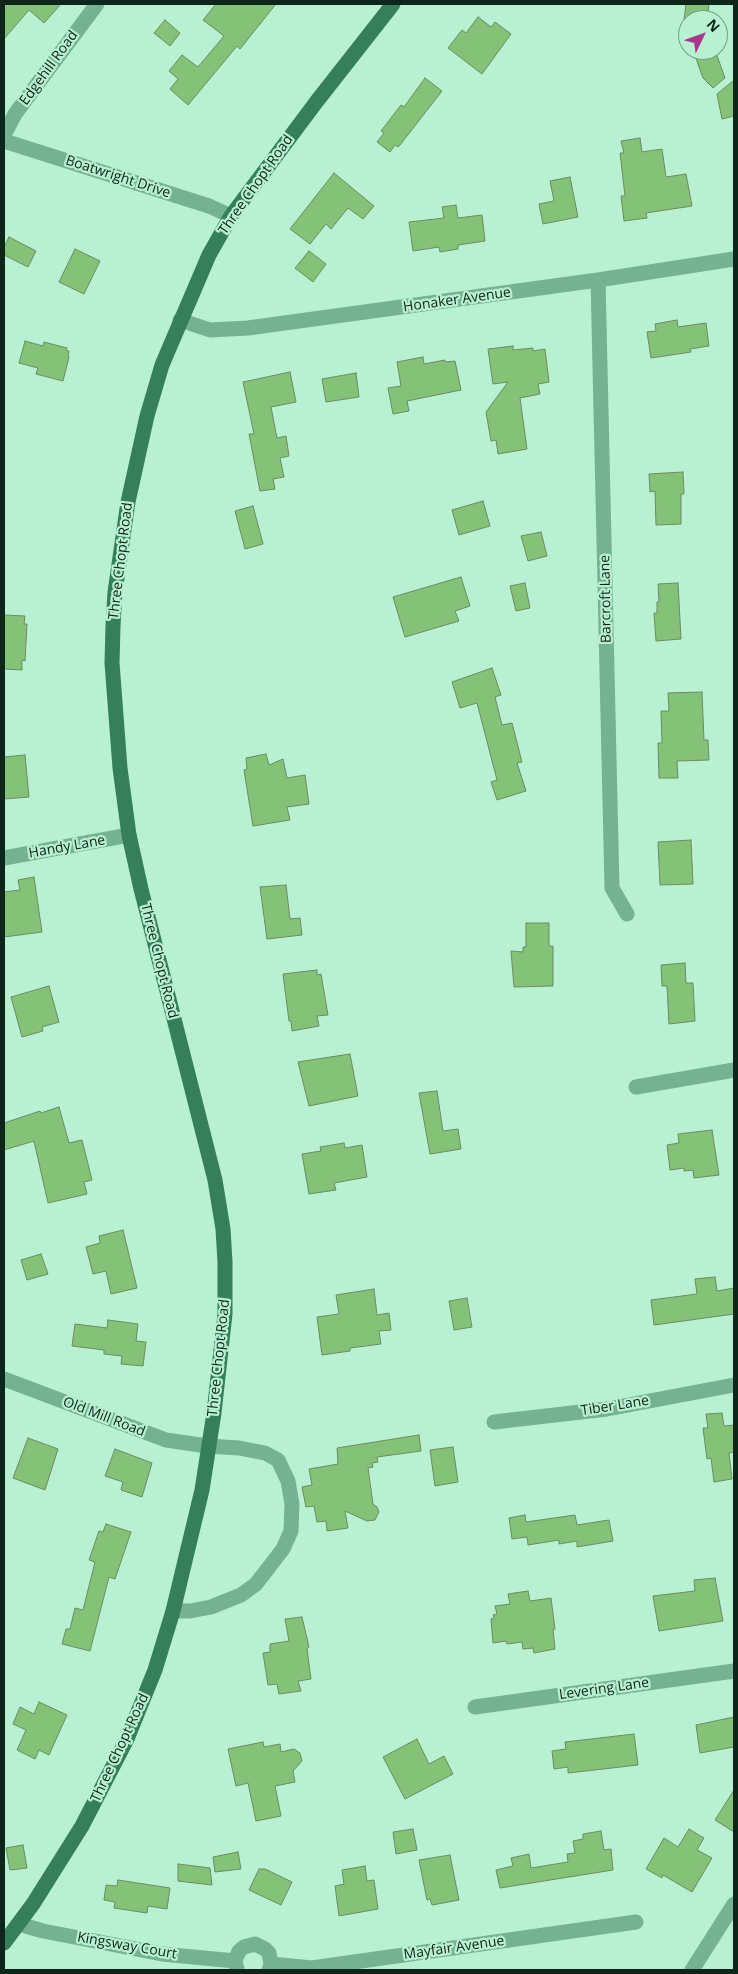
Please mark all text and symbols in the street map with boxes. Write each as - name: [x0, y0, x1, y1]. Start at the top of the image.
- north arrow: [678, 10, 728, 60]
- text: N: [703, 15, 725, 36]
- street label: Edgehill Road: [16, 27, 82, 109]
- street label: Three Chopt Road: [215, 132, 297, 238]
- street label: Boatwright Drive: [63, 152, 173, 202]
- street label: Honaker Avenue: [402, 284, 512, 316]
- street label: Three Chopt Road: [105, 502, 137, 620]
- street label: Barcroft Lane: [597, 555, 615, 643]
- street label: Handy Lane: [27, 832, 107, 862]
- street label: Three Chopt Road: [137, 902, 181, 1020]
- street label: Three Chopt Road: [204, 1299, 234, 1417]
- street label: Tiber Lane: [580, 1392, 650, 1420]
- street label: Old Mill Road: [60, 1394, 148, 1440]
- street label: Levering Lane: [558, 1674, 650, 1704]
- street label: Three Chopt Road: [87, 1691, 153, 1805]
- street label: Kingsway Court: [76, 1929, 178, 1963]
- street label: Mayfair Avenue: [403, 1933, 505, 1963]

